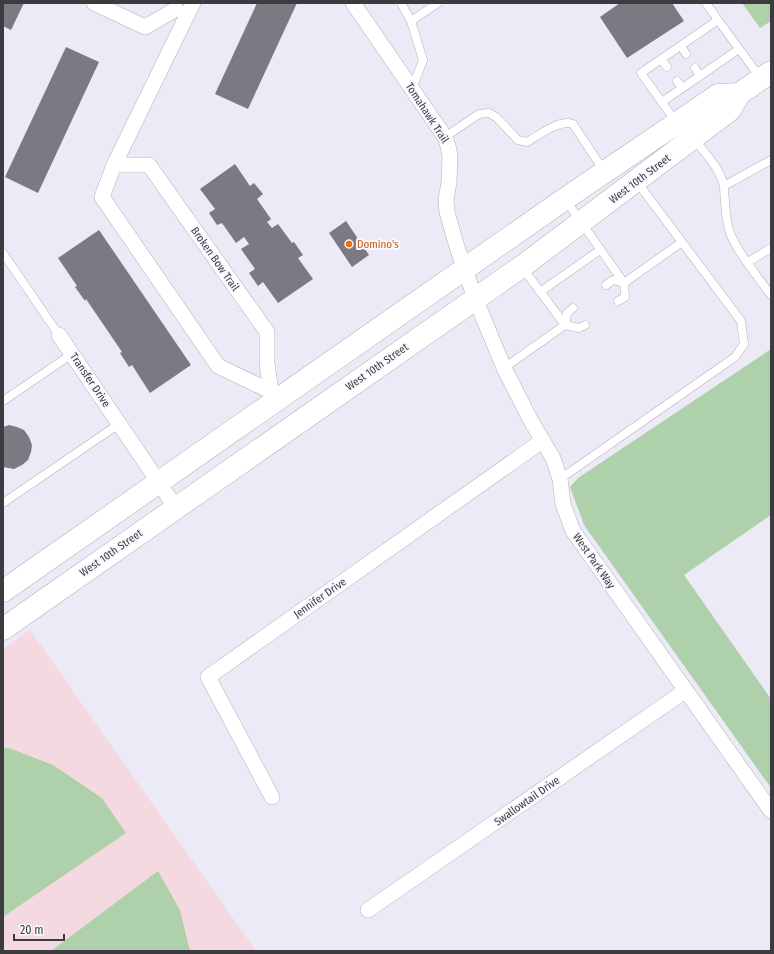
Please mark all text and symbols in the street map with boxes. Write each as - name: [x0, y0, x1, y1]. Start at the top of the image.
- street label: Tomahawk Trail: [403, 80, 451, 146]
- street label: West 10th Street: [607, 151, 674, 206]
- street label: Broken Bow Trail: [188, 225, 242, 294]
- place label: Domino's: [357, 238, 399, 251]
- marker: Domino's: [344, 239, 354, 249]
- street label: West 10th Street: [343, 340, 411, 393]
- street label: Transfer Drive: [67, 350, 113, 410]
- street label: West 10th Street: [77, 526, 145, 579]
- street label: West Park Way: [570, 531, 618, 591]
- street label: Jennifer Drive: [291, 575, 349, 621]
- street label: Swallowtail Drive: [492, 774, 562, 828]
- scale bar: [14, 916, 64, 942]
- text: 20 m: [20, 923, 44, 937]

